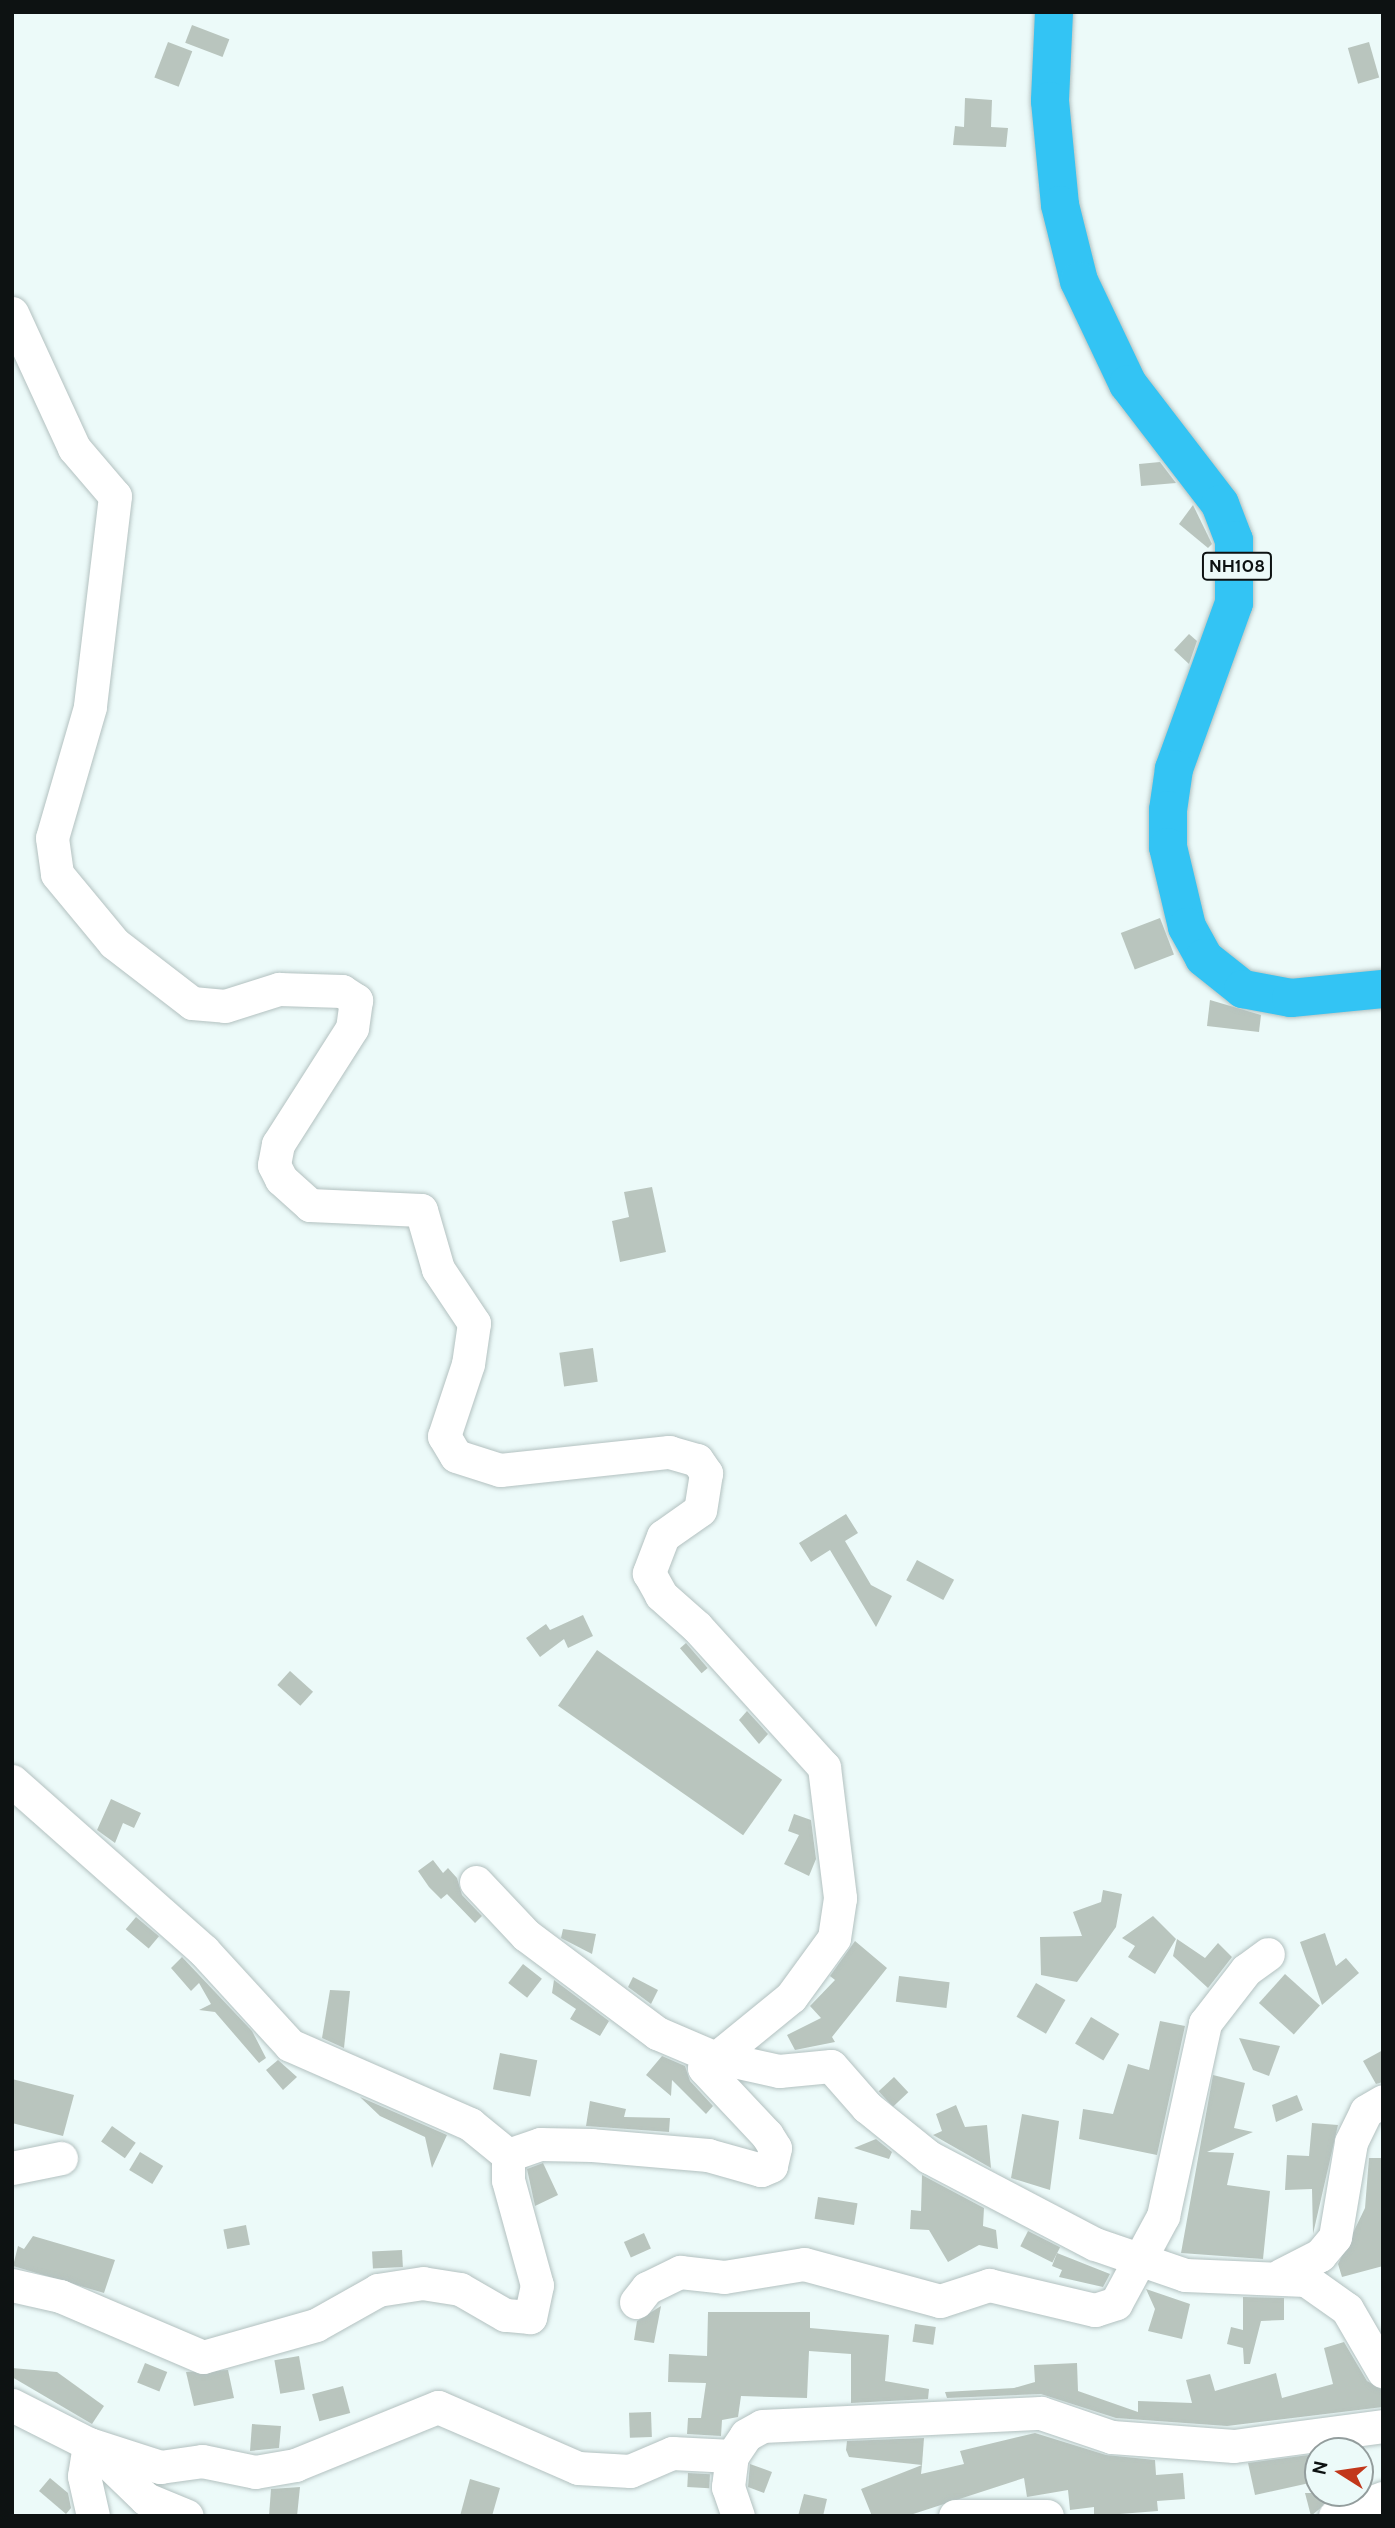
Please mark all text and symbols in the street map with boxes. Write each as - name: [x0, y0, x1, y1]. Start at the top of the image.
- road number: NH108: [1200, 552, 1274, 580]
- north arrow: [1304, 2437, 1374, 2507]
- text: N: [1307, 2459, 1333, 2477]

